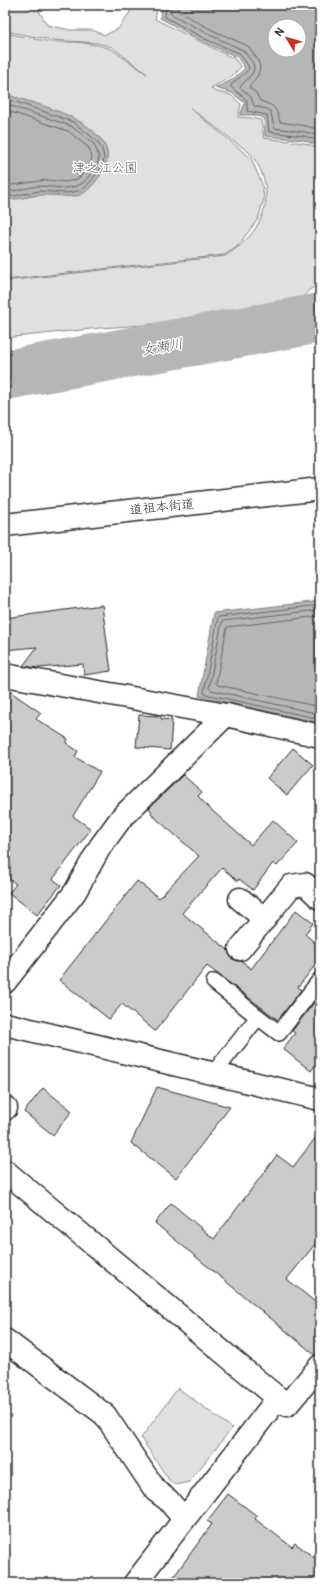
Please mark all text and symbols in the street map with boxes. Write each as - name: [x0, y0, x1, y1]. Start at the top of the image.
- north arrow: [267, 18, 307, 58]
- text: N: [272, 25, 287, 39]
- park label: 津之江公園: [72, 160, 138, 176]
- water label: 女瀬川: [140, 335, 184, 359]
- street label: 道祖本街道: [129, 496, 195, 518]

